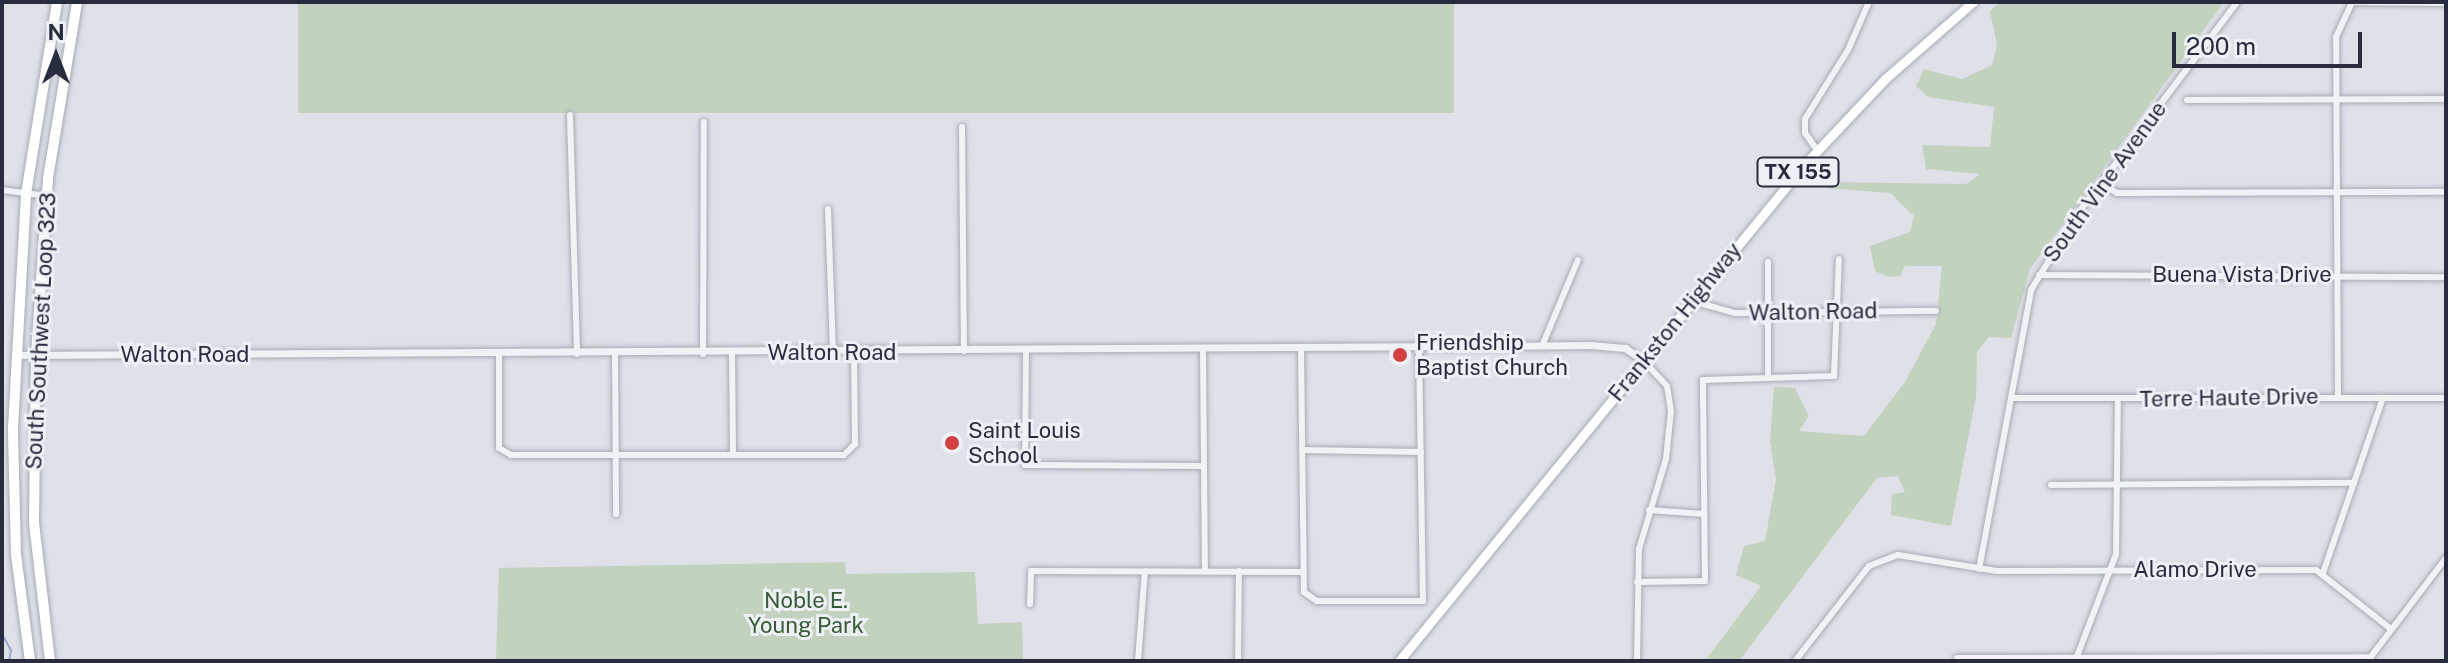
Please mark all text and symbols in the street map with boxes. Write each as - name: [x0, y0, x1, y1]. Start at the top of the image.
- north arrow: [16, 16, 96, 96]
- scale bar: [2176, 16, 2366, 66]
- text: N: [47, 19, 65, 45]
- text: 200 m: [2186, 32, 2256, 60]
- street label: South Vine Avenue: [2038, 96, 2172, 268]
- road number: TX 155: [1756, 156, 1840, 188]
- street label: South Southwest Loop 323: [21, 192, 61, 470]
- street label: Frankston Highway: [1603, 237, 1747, 407]
- street label: Buena Vista Drive: [2152, 262, 2332, 288]
- street label: Walton Road: [1748, 298, 1878, 326]
- place label: Friendship Baptist Church: [1416, 329, 1568, 380]
- street label: Walton Road: [768, 340, 896, 366]
- street label: Walton Road: [121, 342, 249, 368]
- marker: Friendship Baptist Church: [1391, 346, 1409, 364]
- street label: Terre Haute Drive: [2139, 383, 2319, 413]
- place label: Saint Louis School: [968, 417, 1081, 468]
- marker: Saint Louis School: [943, 434, 961, 452]
- street label: Alamo Drive: [2133, 557, 2257, 583]
- park label: Noble E. Young Park: [748, 587, 864, 638]

